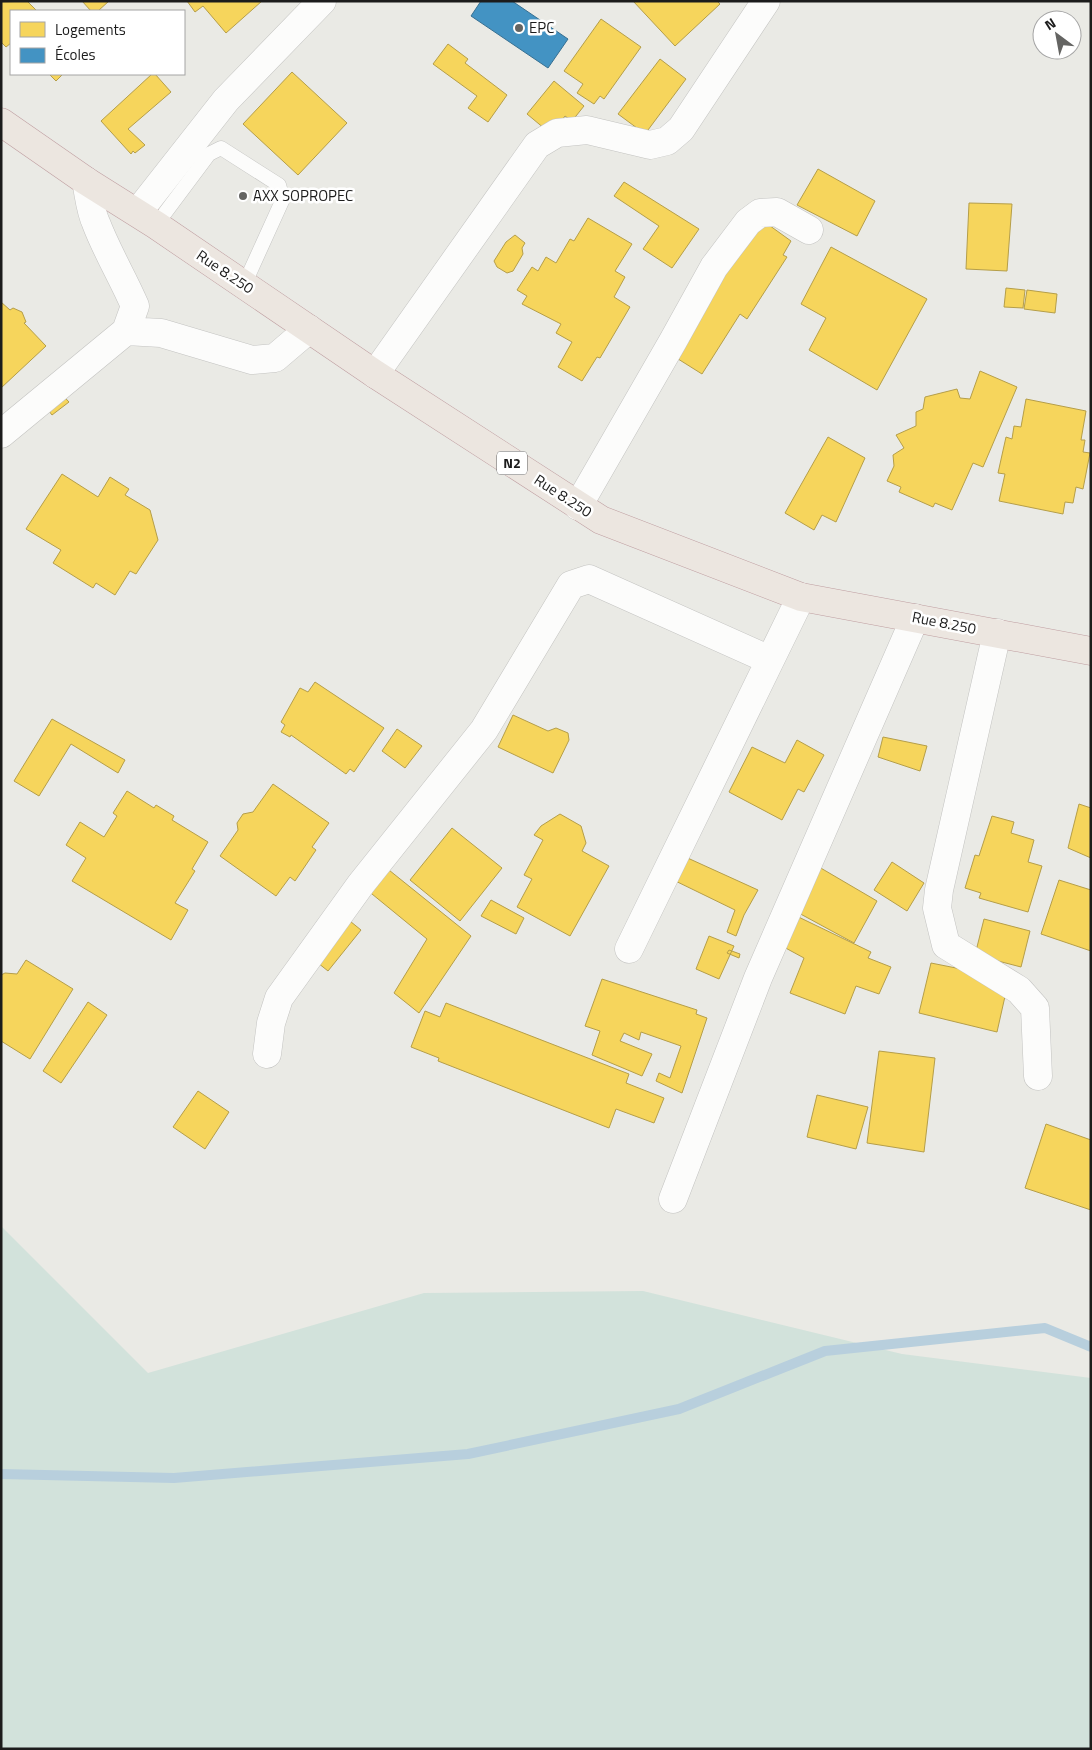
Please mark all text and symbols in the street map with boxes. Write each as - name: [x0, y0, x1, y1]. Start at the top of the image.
- legend: [10, 10, 185, 75]
- north arrow: [1032, 10, 1082, 60]
- text: N: [1040, 12, 1060, 35]
- place label: EPC: [529, 16, 554, 39]
- text: Logements: [55, 18, 126, 41]
- marker: EPC: [513, 22, 525, 34]
- text: Écoles: [55, 43, 96, 66]
- place label: AXX SOPROPEC: [253, 184, 353, 207]
- marker: AXX SOPROPEC: [237, 190, 249, 202]
- street label: Rue 8.250: [192, 244, 259, 299]
- road number: N2: [497, 452, 527, 474]
- street label: Rue 8.250: [530, 468, 597, 523]
- street label: Rue 8.250: [910, 605, 978, 640]

